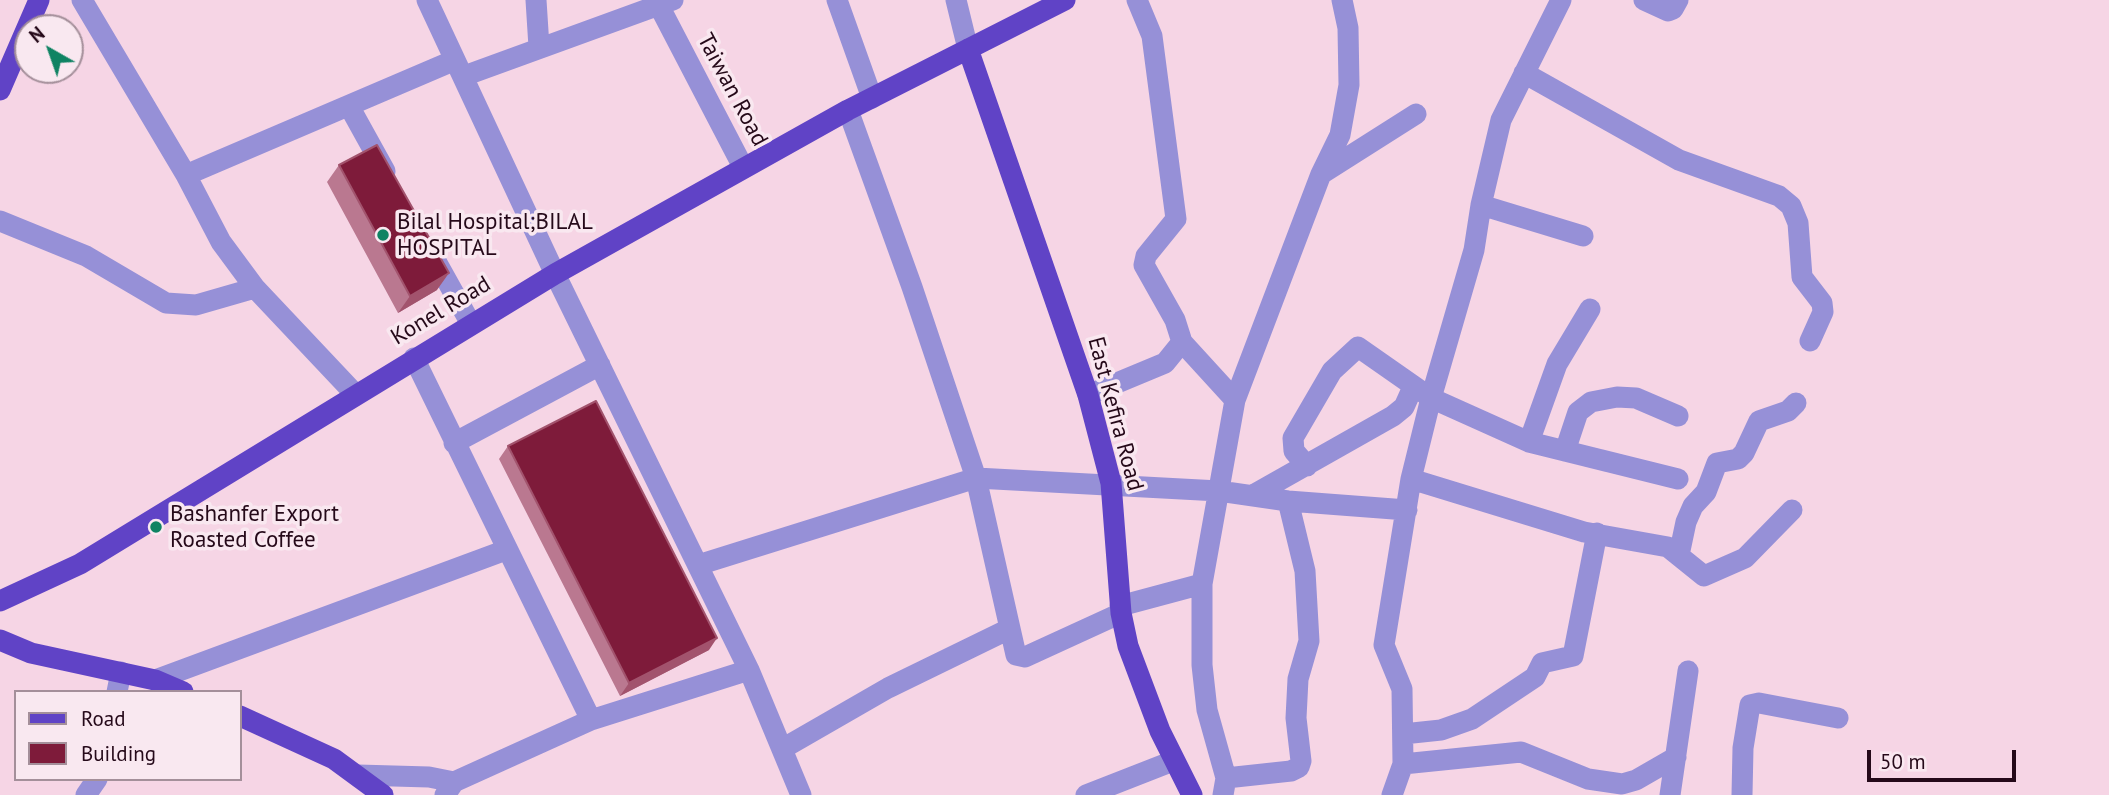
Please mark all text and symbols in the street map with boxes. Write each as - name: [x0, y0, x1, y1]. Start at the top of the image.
- north arrow: [14, 14, 84, 84]
- text: N: [24, 21, 49, 48]
- street label: Taiwan Road: [691, 29, 773, 151]
- place label: Bilal Hospital;BILAL HOSPITAL: [397, 208, 593, 262]
- marker: Bilal Hospital;BILAL HOSPITAL: [375, 227, 391, 243]
- street label: Konel Road: [386, 271, 496, 351]
- street label: East Kefira Road: [1081, 334, 1149, 494]
- place label: Bashanfer Export Roasted Coffee: [170, 500, 339, 554]
- marker: Bashanfer Export Roasted Coffee: [148, 519, 164, 535]
- legend: [14, 690, 242, 781]
- text: Road: [81, 705, 125, 732]
- scale bar: [1871, 736, 2020, 780]
- text: Building: [81, 740, 156, 767]
- text: 50 m: [1880, 748, 1926, 775]

